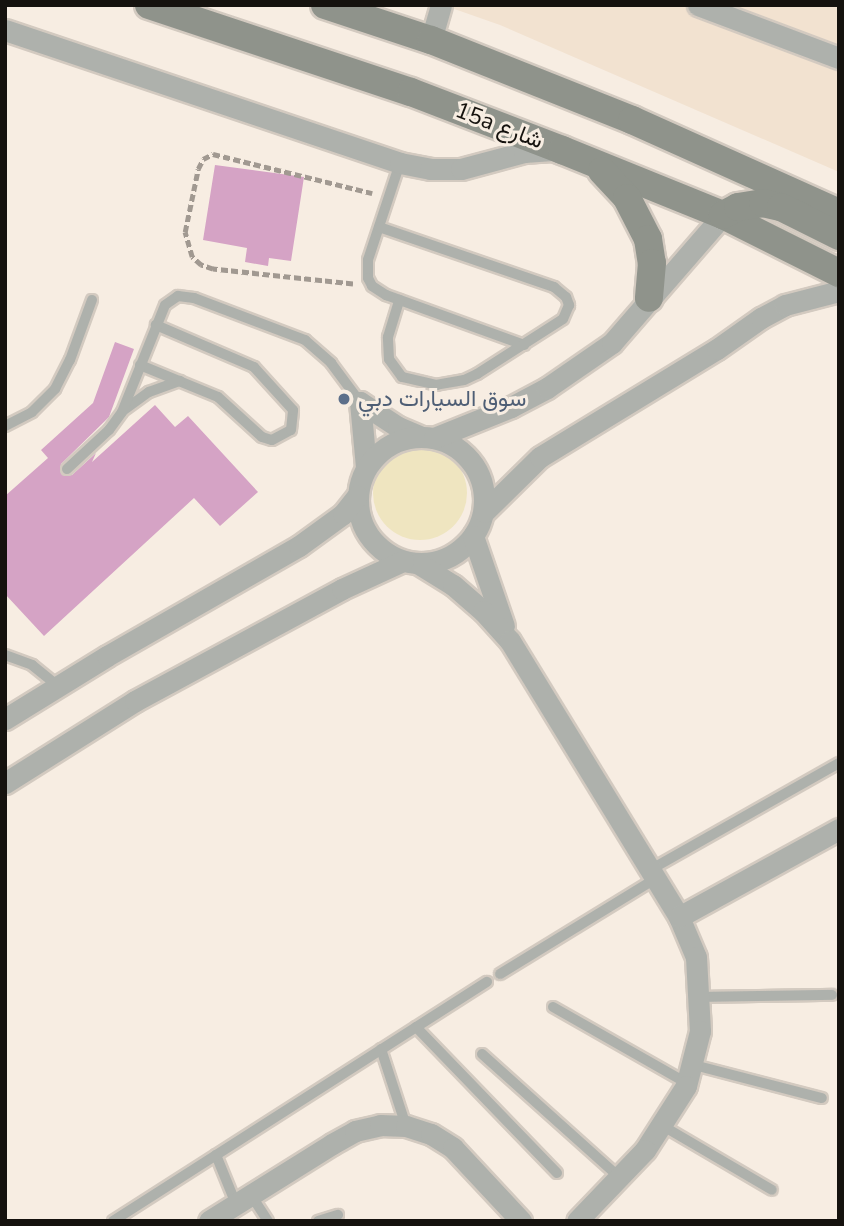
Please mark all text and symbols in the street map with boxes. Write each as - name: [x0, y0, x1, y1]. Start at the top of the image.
- street label: 15a شارع: [451, 97, 547, 155]
- place label: سوق السيارات دبي: [358, 385, 526, 413]
- marker: سوق السيارات دبي: [336, 391, 352, 407]

